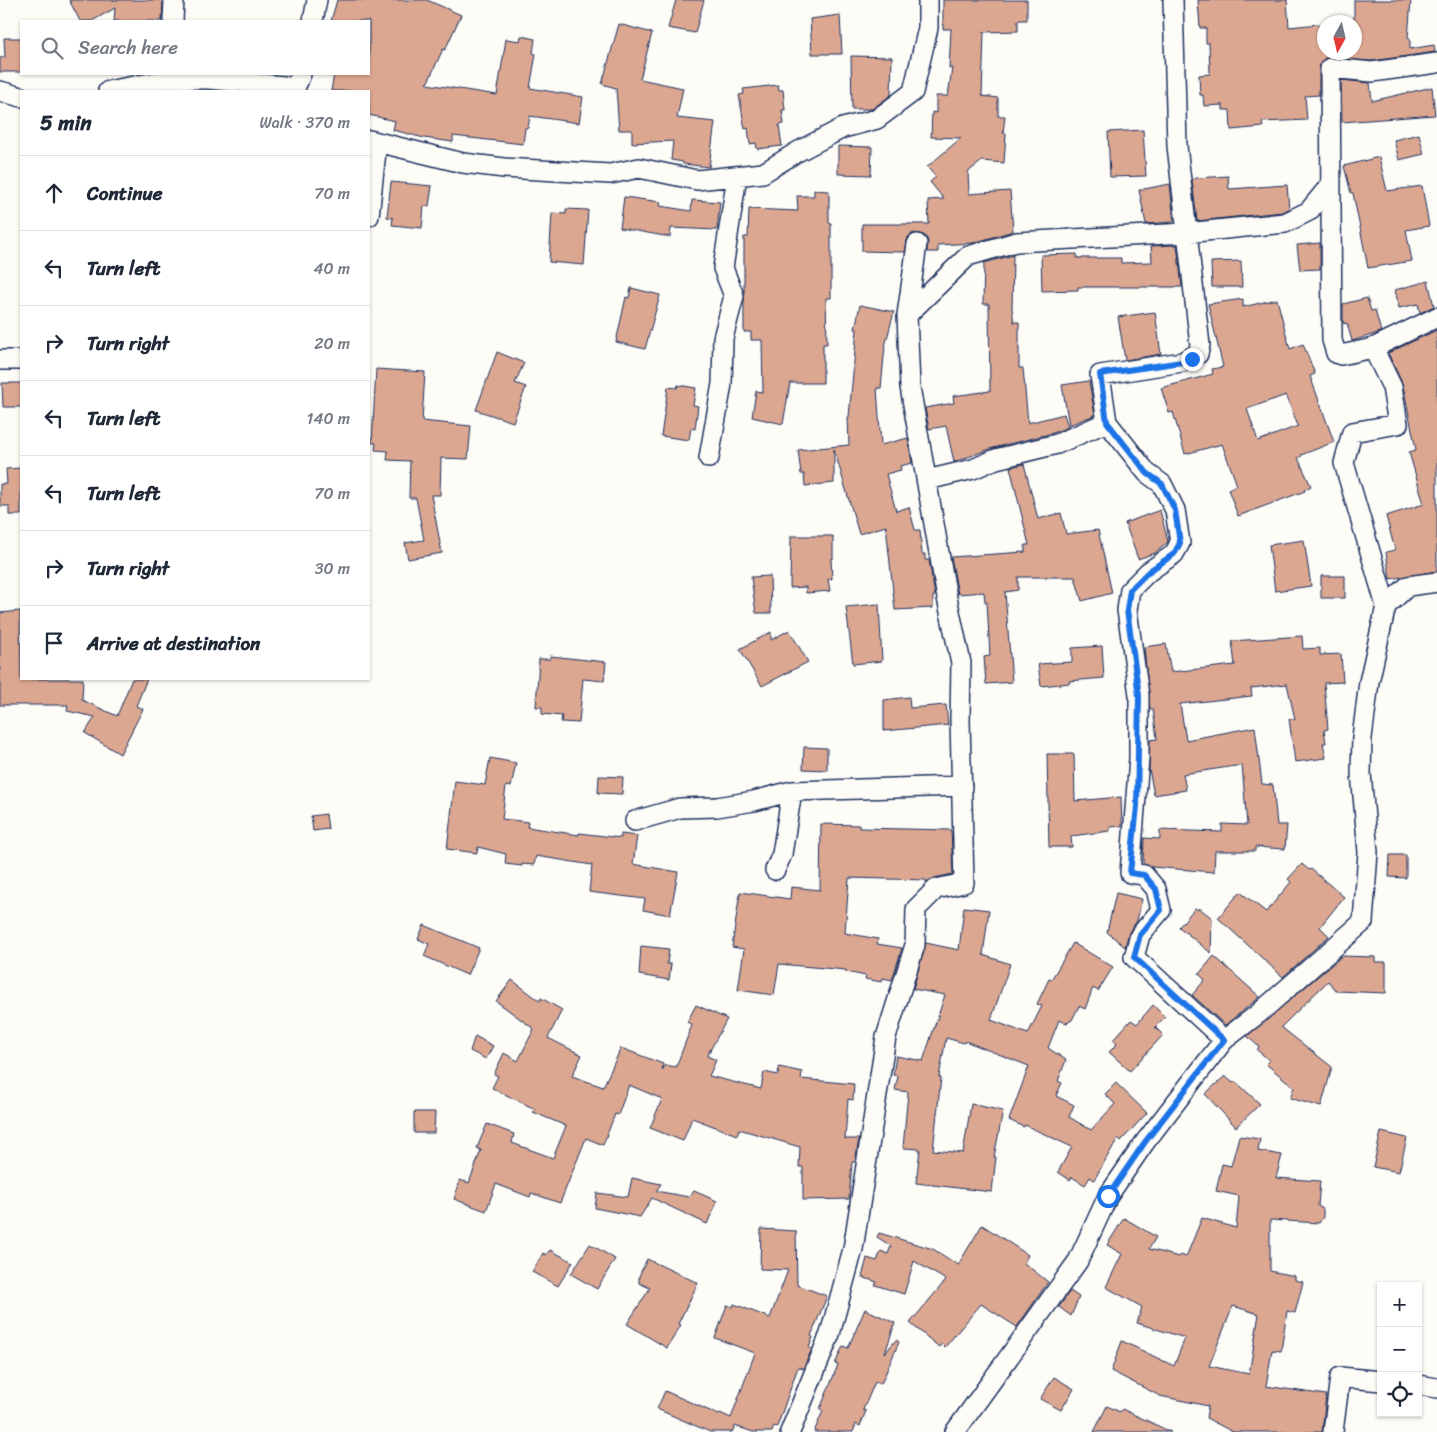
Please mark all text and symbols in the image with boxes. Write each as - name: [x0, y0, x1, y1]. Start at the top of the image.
- north arrow: [1317, 15, 1362, 60]
- search box: [20, 20, 370, 75]
- text: Search here: [78, 31, 178, 64]
- icon: search: [38, 34, 66, 62]
- text: 5 min: [40, 104, 92, 142]
- text: Walk · 370 m: [259, 108, 350, 137]
- text: Continue: [87, 177, 163, 210]
- icon: ahead: [40, 179, 68, 207]
- text: 70 m: [314, 179, 350, 208]
- text: Turn left: [87, 252, 160, 285]
- icon: left: [40, 254, 68, 282]
- text: 40 m: [313, 254, 350, 283]
- text: Turn right: [87, 327, 169, 360]
- icon: right: [40, 329, 68, 357]
- text: 20 m: [314, 329, 350, 358]
- route end: [1181, 348, 1204, 371]
- text: Turn left: [87, 402, 160, 435]
- icon: left: [40, 404, 68, 432]
- text: 140 m: [307, 404, 350, 433]
- text: Turn left: [87, 477, 160, 510]
- icon: left: [40, 479, 68, 507]
- text: 70 m: [314, 479, 350, 508]
- text: Turn right: [87, 552, 169, 585]
- icon: right: [40, 554, 68, 582]
- text: 30 m: [315, 554, 350, 583]
- text: Arrive at destination: [87, 627, 260, 660]
- icon: arrive: [40, 629, 68, 657]
- route start: [1097, 1185, 1120, 1208]
- map controls: [1377, 1282, 1422, 1417]
- button: +: [1377, 1282, 1422, 1327]
- button: −: [1377, 1327, 1422, 1372]
- button: locate: [1377, 1372, 1422, 1417]

